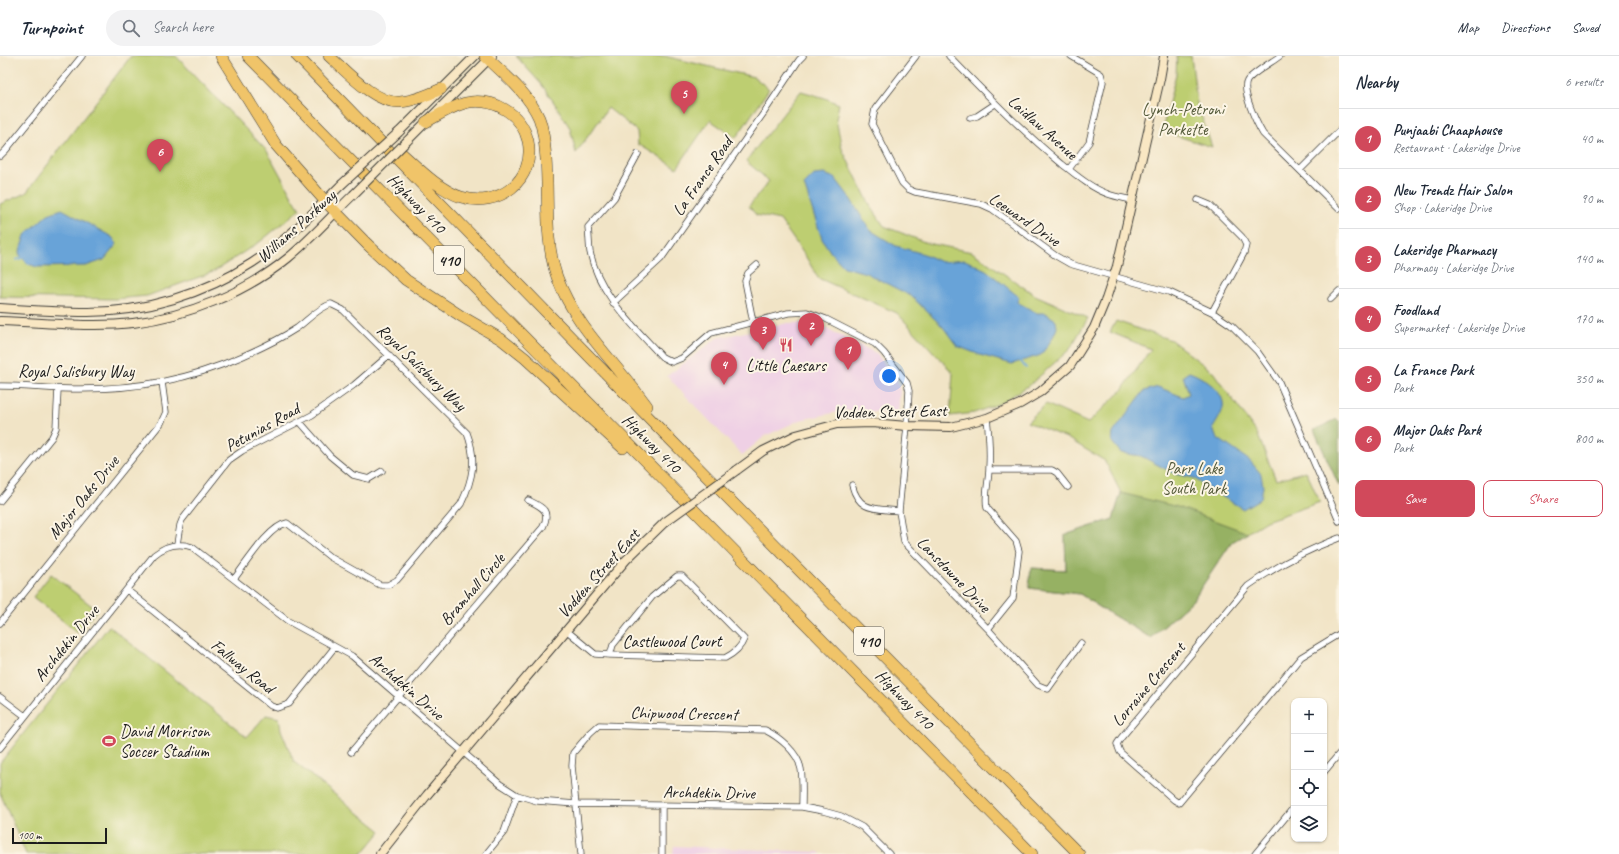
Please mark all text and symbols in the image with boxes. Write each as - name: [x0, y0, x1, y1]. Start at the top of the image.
- search box: [106, 10, 386, 46]
- text: Turnpoint: [20, 16, 82, 40]
- icon: search: [120, 17, 142, 39]
- text: Search here: [152, 18, 214, 37]
- text: Map: [1458, 19, 1479, 36]
- text: Directions: [1501, 19, 1550, 36]
- text: Saved: [1572, 19, 1599, 36]
- text: Nearby: [1355, 72, 1398, 93]
- text: 6 results: [1565, 74, 1603, 90]
- pin: 5: [671, 81, 697, 114]
- street label: Laidlaw Avenue: [1004, 91, 1083, 165]
- park label: Lynch-Petroni Parkette: [1142, 99, 1227, 140]
- text: Punjaabi Chaaphouse: [1393, 121, 1501, 140]
- street label: La France Road: [668, 131, 739, 220]
- text: 1: [1365, 131, 1371, 147]
- text: 40 m: [1581, 131, 1603, 147]
- pin: 6: [147, 139, 173, 172]
- text: Restaurant · Lakeridge Drive: [1393, 140, 1520, 156]
- street label: Highway 410: [383, 169, 451, 239]
- text: New Trendz Hair Salon: [1393, 181, 1512, 200]
- street label: Williams Parkway: [252, 184, 341, 268]
- street label: Leeward Drive: [985, 188, 1066, 252]
- text: 2: [1365, 191, 1371, 207]
- text: 90 m: [1581, 191, 1603, 207]
- text: Shop · Lakeridge Drive: [1393, 200, 1491, 216]
- text: Lakeridge Pharmacy: [1393, 241, 1496, 260]
- road number: 410: [434, 246, 464, 274]
- text: 3: [1365, 251, 1371, 267]
- text: 140 m: [1575, 251, 1603, 267]
- text: Pharmacy · Lakeridge Drive: [1393, 260, 1513, 276]
- text: Foodland: [1393, 301, 1438, 320]
- text: 4: [1365, 311, 1371, 327]
- text: 170 m: [1575, 311, 1603, 327]
- pin: 2: [798, 313, 824, 346]
- pin: 3: [750, 317, 776, 350]
- street label: Royal Salisbury Way: [373, 319, 472, 416]
- text: Supermarket · Lakeridge Drive: [1393, 320, 1525, 336]
- restaurant icon: Little Caesars: [778, 337, 794, 353]
- pin: 1: [835, 337, 861, 370]
- pin: 4: [711, 352, 737, 385]
- place label: Little Caesars: [746, 355, 828, 376]
- street label: Royal Salisbury Way: [18, 361, 135, 382]
- text: La France Park: [1393, 361, 1474, 380]
- your location: [879, 366, 899, 386]
- text: 5: [1365, 371, 1371, 387]
- text: 350 m: [1575, 371, 1603, 387]
- text: Park: [1393, 380, 1414, 396]
- street label: Petunias Road: [221, 397, 305, 456]
- street label: Vodden Street East: [833, 400, 949, 423]
- street label: Highway 410: [618, 409, 687, 478]
- text: Major Oaks Park: [1393, 421, 1481, 440]
- text: 6: [1365, 431, 1371, 447]
- text: 800 m: [1575, 431, 1603, 447]
- text: Park: [1393, 440, 1414, 456]
- street label: Major Oaks Drive: [43, 450, 124, 543]
- park label: Parr Lake South Park: [1162, 458, 1228, 499]
- button: Save: [1355, 480, 1475, 517]
- button: Share: [1483, 480, 1603, 517]
- street label: Vodden Street East: [553, 523, 646, 622]
- street label: Lansdowne Drive: [912, 532, 996, 618]
- street label: Bramhall Circle: [435, 548, 510, 630]
- street label: Archdekin Drive: [29, 600, 104, 686]
- road number: 410: [854, 627, 884, 655]
- street label: Castlewood Court: [623, 631, 724, 652]
- street label: Fallway Road: [207, 635, 281, 700]
- street label: Lorraine Crescent: [1107, 636, 1191, 731]
- street label: Archdekin Drive: [365, 648, 449, 725]
- street label: Highway 410: [871, 665, 939, 735]
- map controls: [1291, 698, 1327, 842]
- button: +: [1291, 698, 1327, 734]
- street label: Chipwood Crescent: [630, 702, 740, 725]
- place label: David Morrison Soccer Stadium: [120, 721, 211, 762]
- sports icon: David Morrison Soccer Stadium: [101, 733, 117, 749]
- button: −: [1291, 734, 1327, 770]
- button: locate: [1291, 770, 1327, 806]
- street label: Archdekin Drive: [663, 781, 757, 804]
- button: layers: [1291, 806, 1327, 842]
- scale bar: [12, 826, 107, 845]
- text: 100 m: [18, 828, 42, 842]

